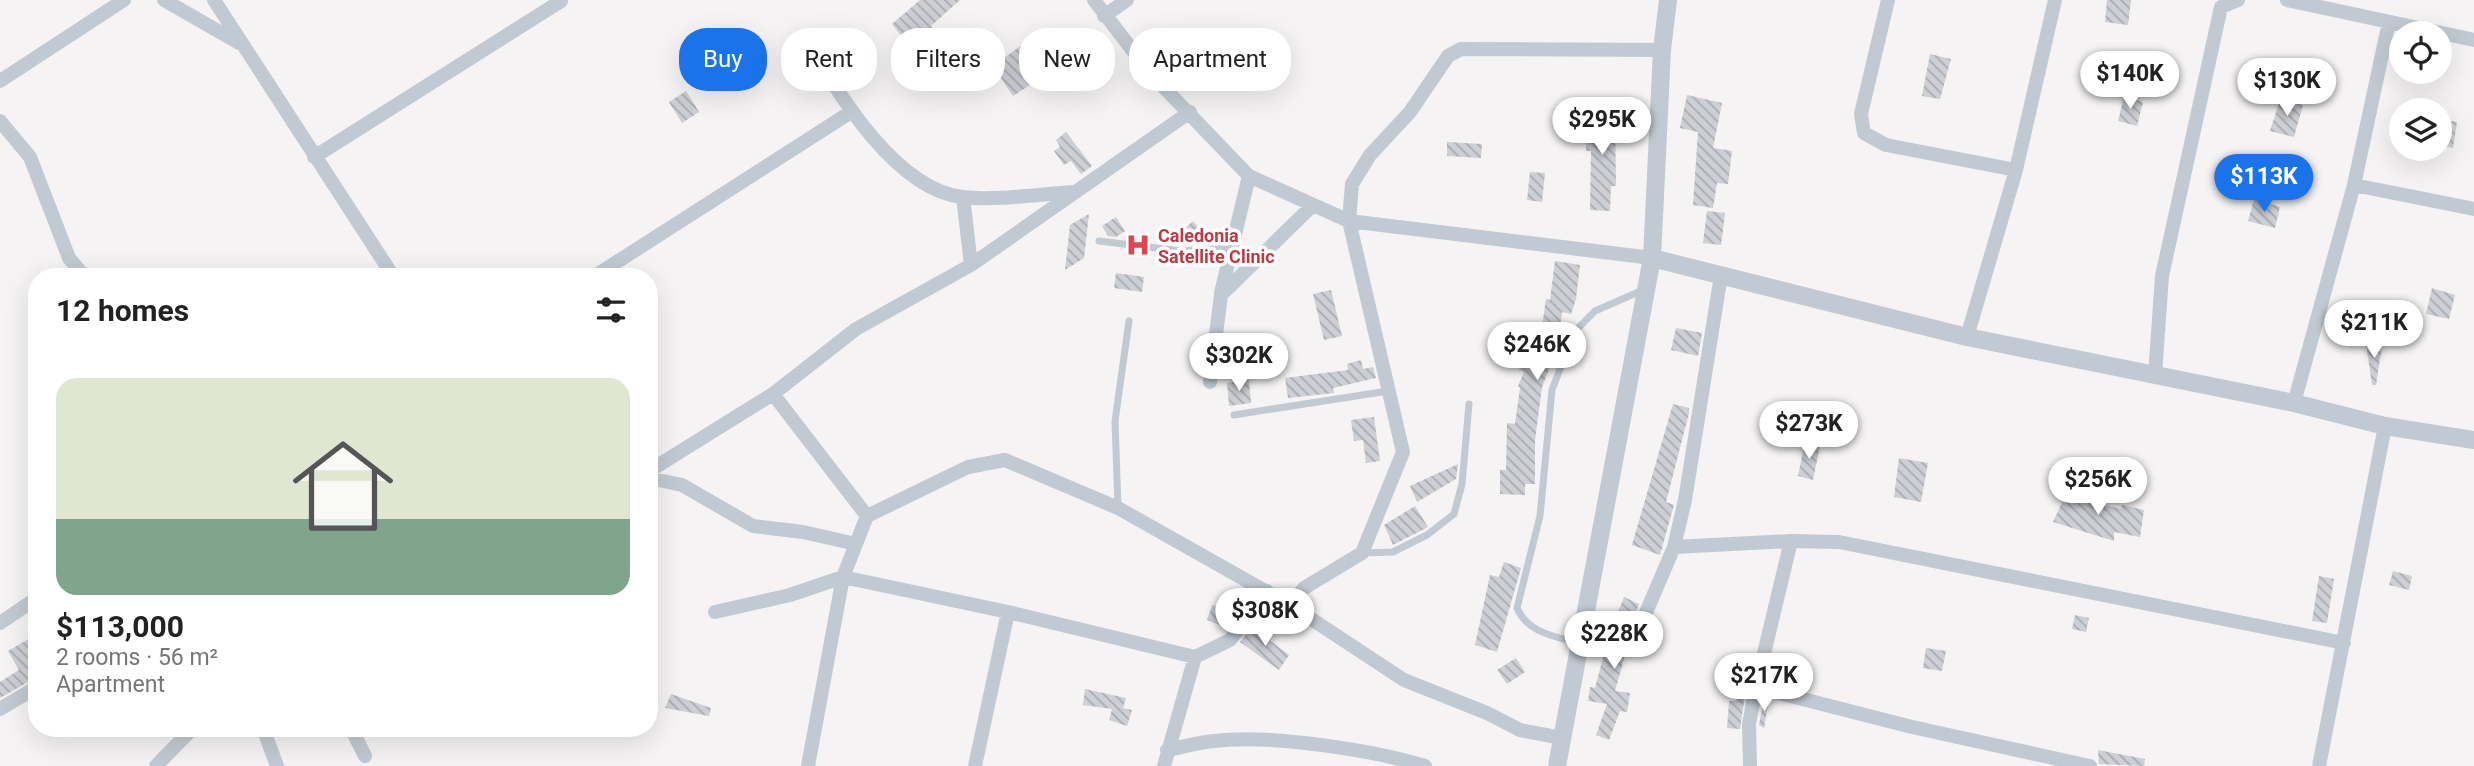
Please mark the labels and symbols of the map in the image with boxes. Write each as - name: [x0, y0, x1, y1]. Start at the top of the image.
- pin: $140K: [2081, 52, 2179, 111]
- pin: $130K: [2238, 58, 2336, 118]
- pin: $295K: [1553, 97, 1651, 157]
- pin: $113K: [2215, 154, 2313, 214]
- place label: Caledonia Satellite Clinic: [1158, 225, 1275, 267]
- hospital icon: Caledonia Satellite Clinic: [1124, 231, 1152, 259]
- pin: $211K: [2325, 300, 2423, 360]
- pin: $246K: [1488, 322, 1586, 382]
- pin: $302K: [1190, 334, 1288, 393]
- pin: $273K: [1760, 402, 1858, 461]
- pin: $256K: [2049, 458, 2147, 517]
- pin: $308K: [1216, 588, 1314, 648]
- pin: $228K: [1565, 612, 1663, 671]
- pin: $217K: [1715, 654, 1813, 713]

